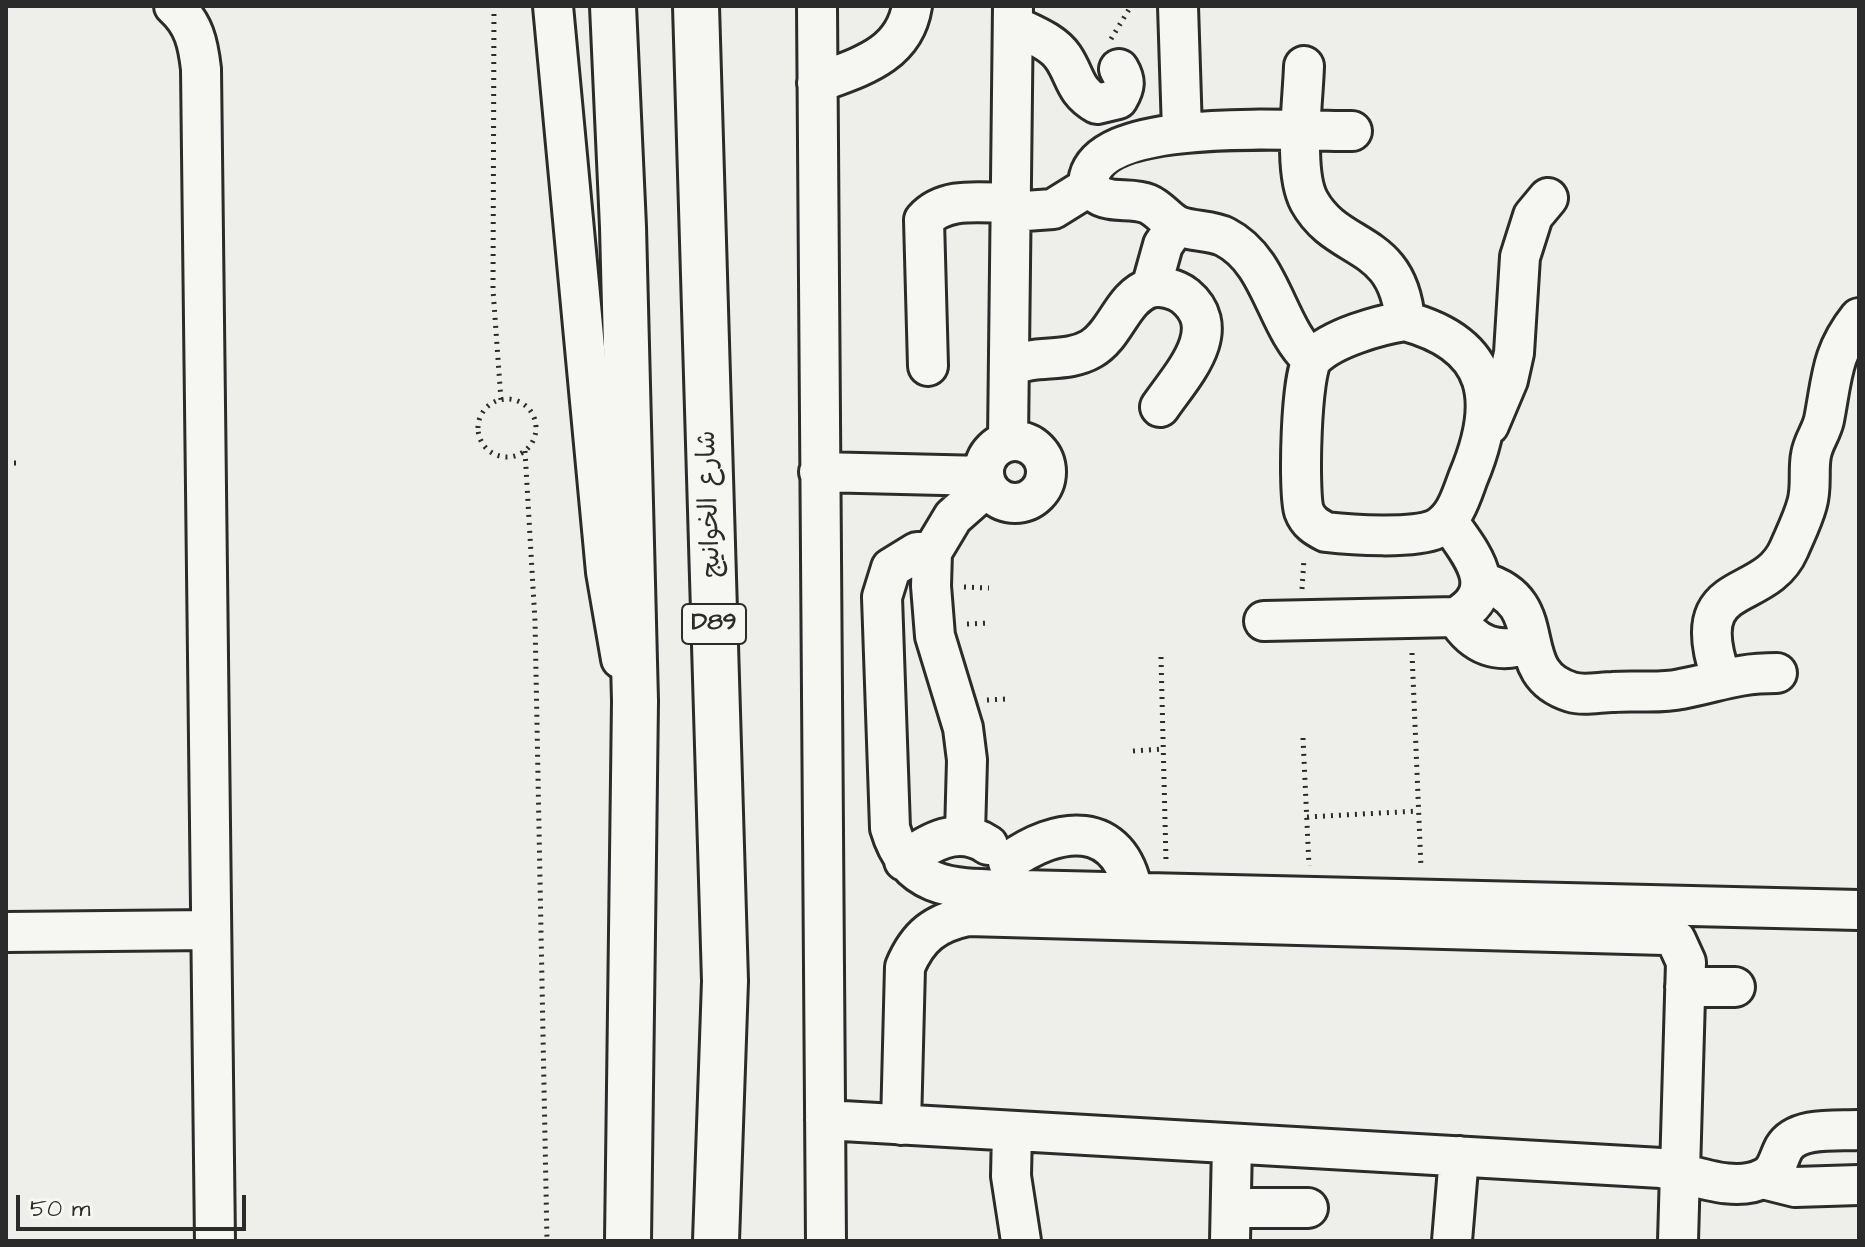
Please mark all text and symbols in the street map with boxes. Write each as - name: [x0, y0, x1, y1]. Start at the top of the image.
- street label: شارع الخوانيج: [693, 430, 729, 578]
- road number: D89: [682, 604, 746, 644]
- scale bar: [20, 1179, 250, 1229]
- text: 50 m: [30, 1192, 90, 1226]

